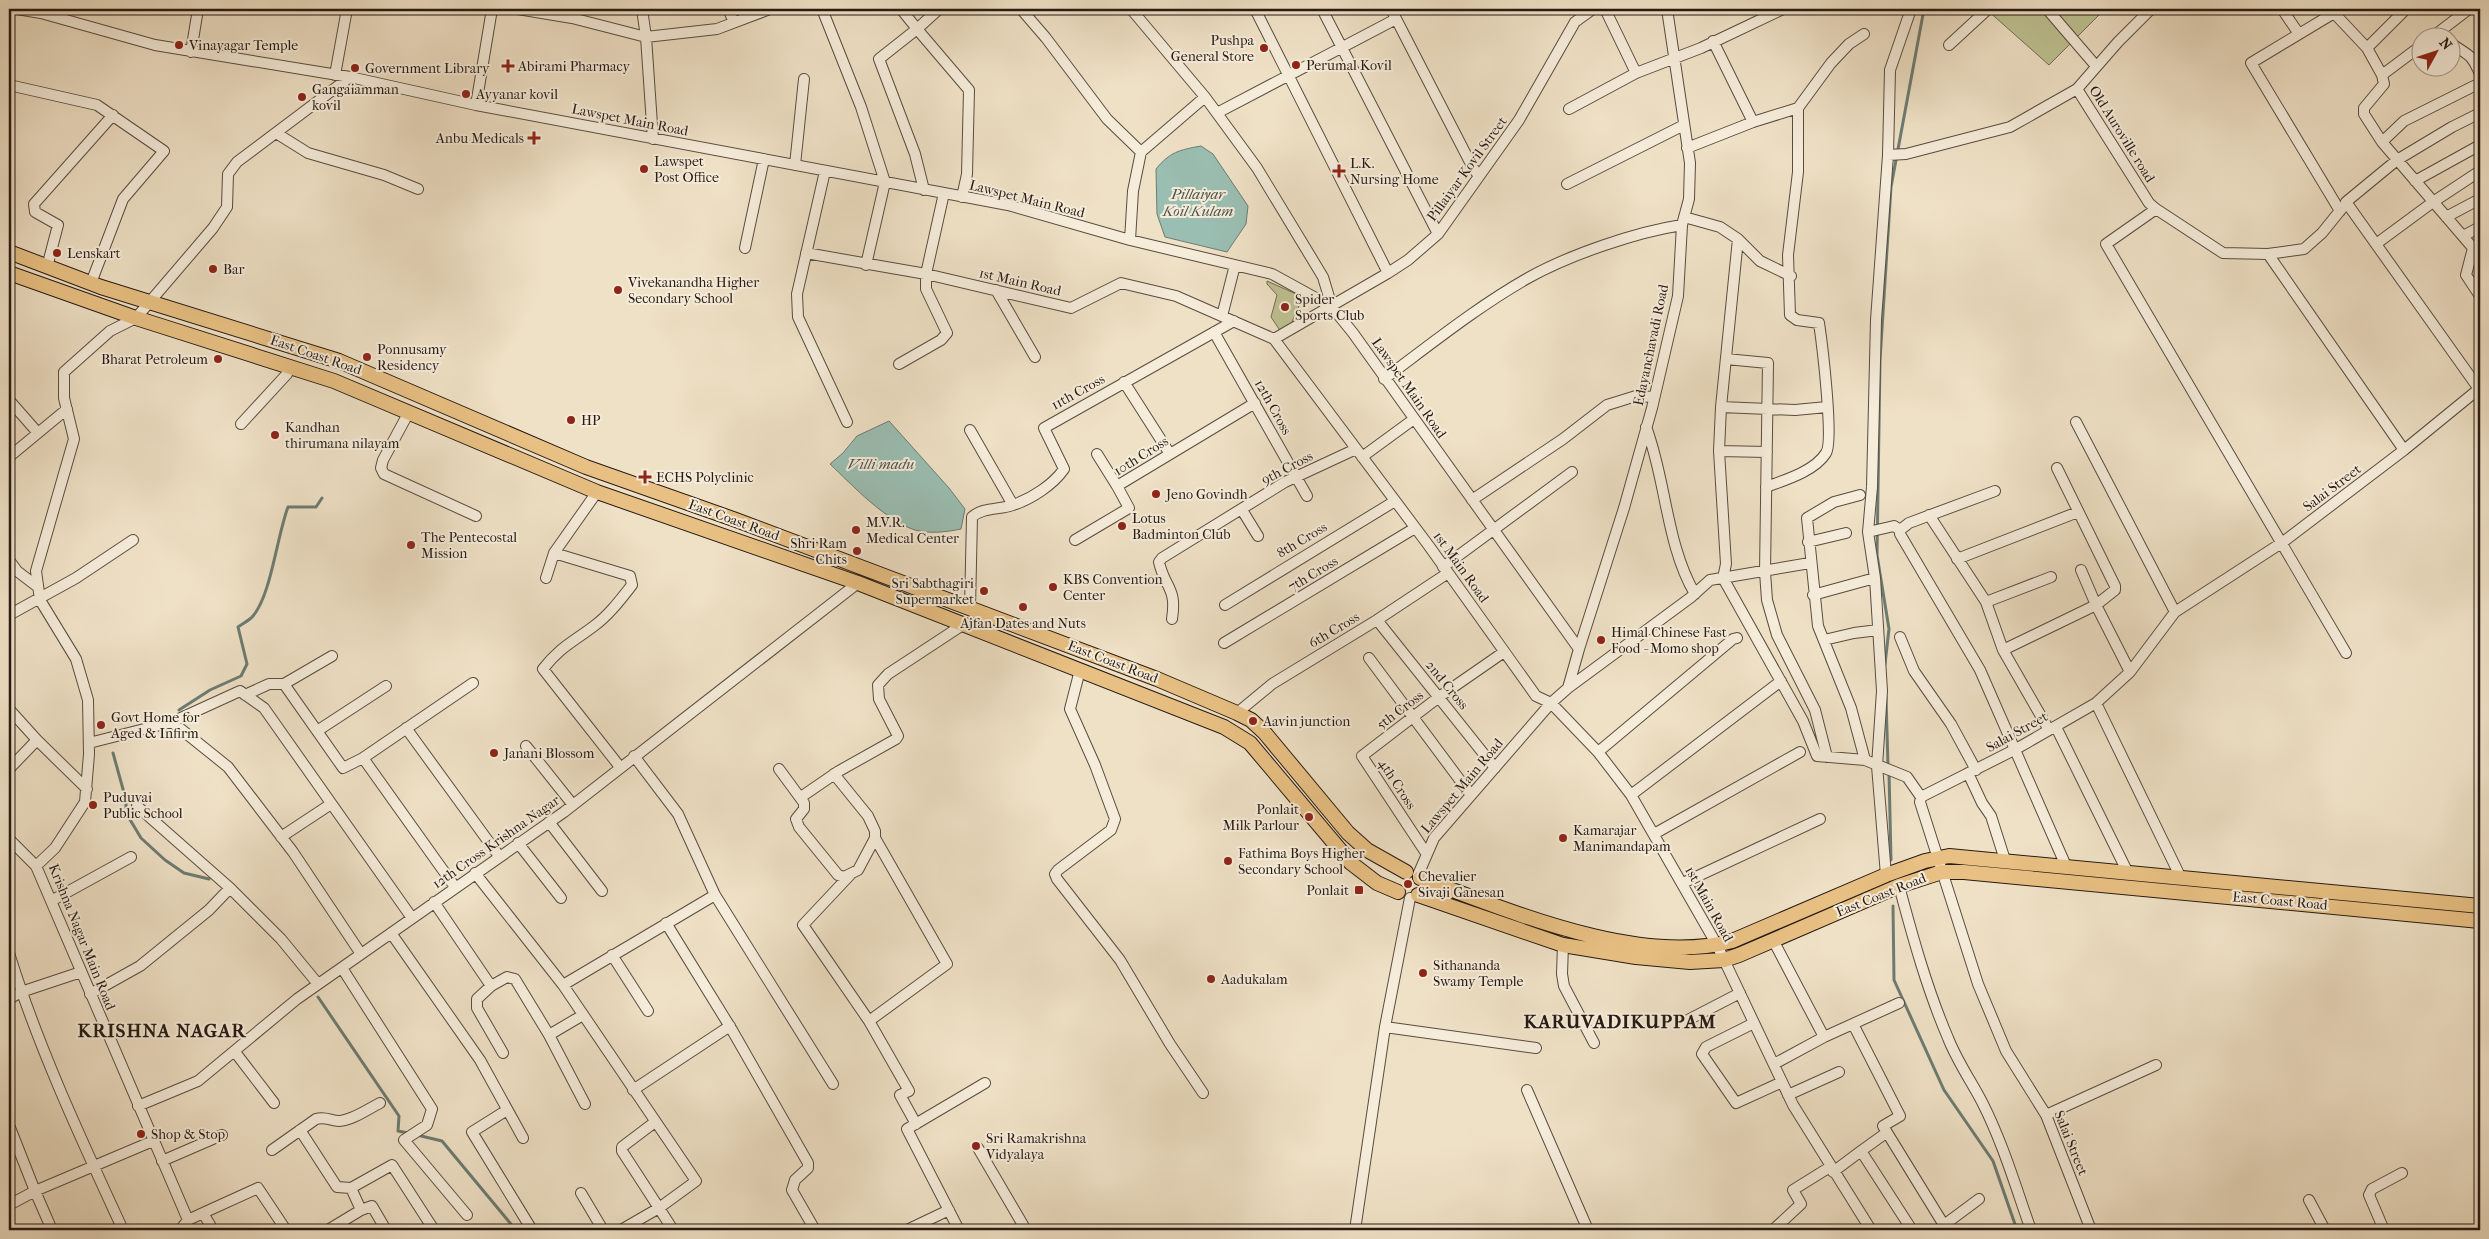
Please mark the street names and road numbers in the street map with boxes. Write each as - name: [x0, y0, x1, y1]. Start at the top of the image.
- street label: Old Auroville road: [2085, 82, 2159, 186]
- street label: Lawspet Main Road: [570, 100, 690, 140]
- street label: Pillaiyar Kovil Street: [1423, 113, 1511, 225]
- street label: Lawspet Main Road: [967, 176, 1087, 222]
- street label: 1st Main Road: [977, 264, 1063, 300]
- street label: Edayanchavadi Road: [1630, 282, 1672, 407]
- street label: East Coast Road: [268, 331, 364, 379]
- street label: Lawspet Main Road: [1368, 335, 1450, 442]
- street label: 11th Cross: [1048, 370, 1108, 414]
- street label: 12th Cross: [1251, 376, 1295, 438]
- street label: 10th Cross: [1111, 433, 1171, 479]
- street label: 9th Cross: [1258, 447, 1316, 489]
- street label: Salai Street: [2300, 461, 2364, 515]
- street label: East Coast Road: [686, 496, 782, 544]
- street label: 8th Cross: [1274, 518, 1330, 562]
- street label: 1st Main Road: [1429, 528, 1493, 606]
- street label: 7th Cross: [1285, 552, 1341, 596]
- street label: 6th Cross: [1306, 608, 1362, 652]
- street label: East Coast Road: [1065, 637, 1161, 687]
- street label: 2nd Cross: [1422, 657, 1472, 713]
- street label: 5th Cross: [1373, 687, 1427, 733]
- street label: Salai Street: [1983, 708, 2051, 756]
- street label: Lawspet Main Road: [1417, 735, 1507, 837]
- street label: 4th Cross: [1374, 756, 1420, 812]
- street label: 12th Cross Krishna Nagar: [429, 792, 563, 892]
- street label: Krishna Nagar Main Road: [45, 861, 119, 1013]
- street label: 1st Main Road: [1681, 863, 1737, 945]
- street label: East Coast Road: [1834, 869, 1929, 921]
- street label: East Coast Road: [2232, 888, 2329, 914]
- street label: Salai Street: [2050, 1108, 2092, 1178]

